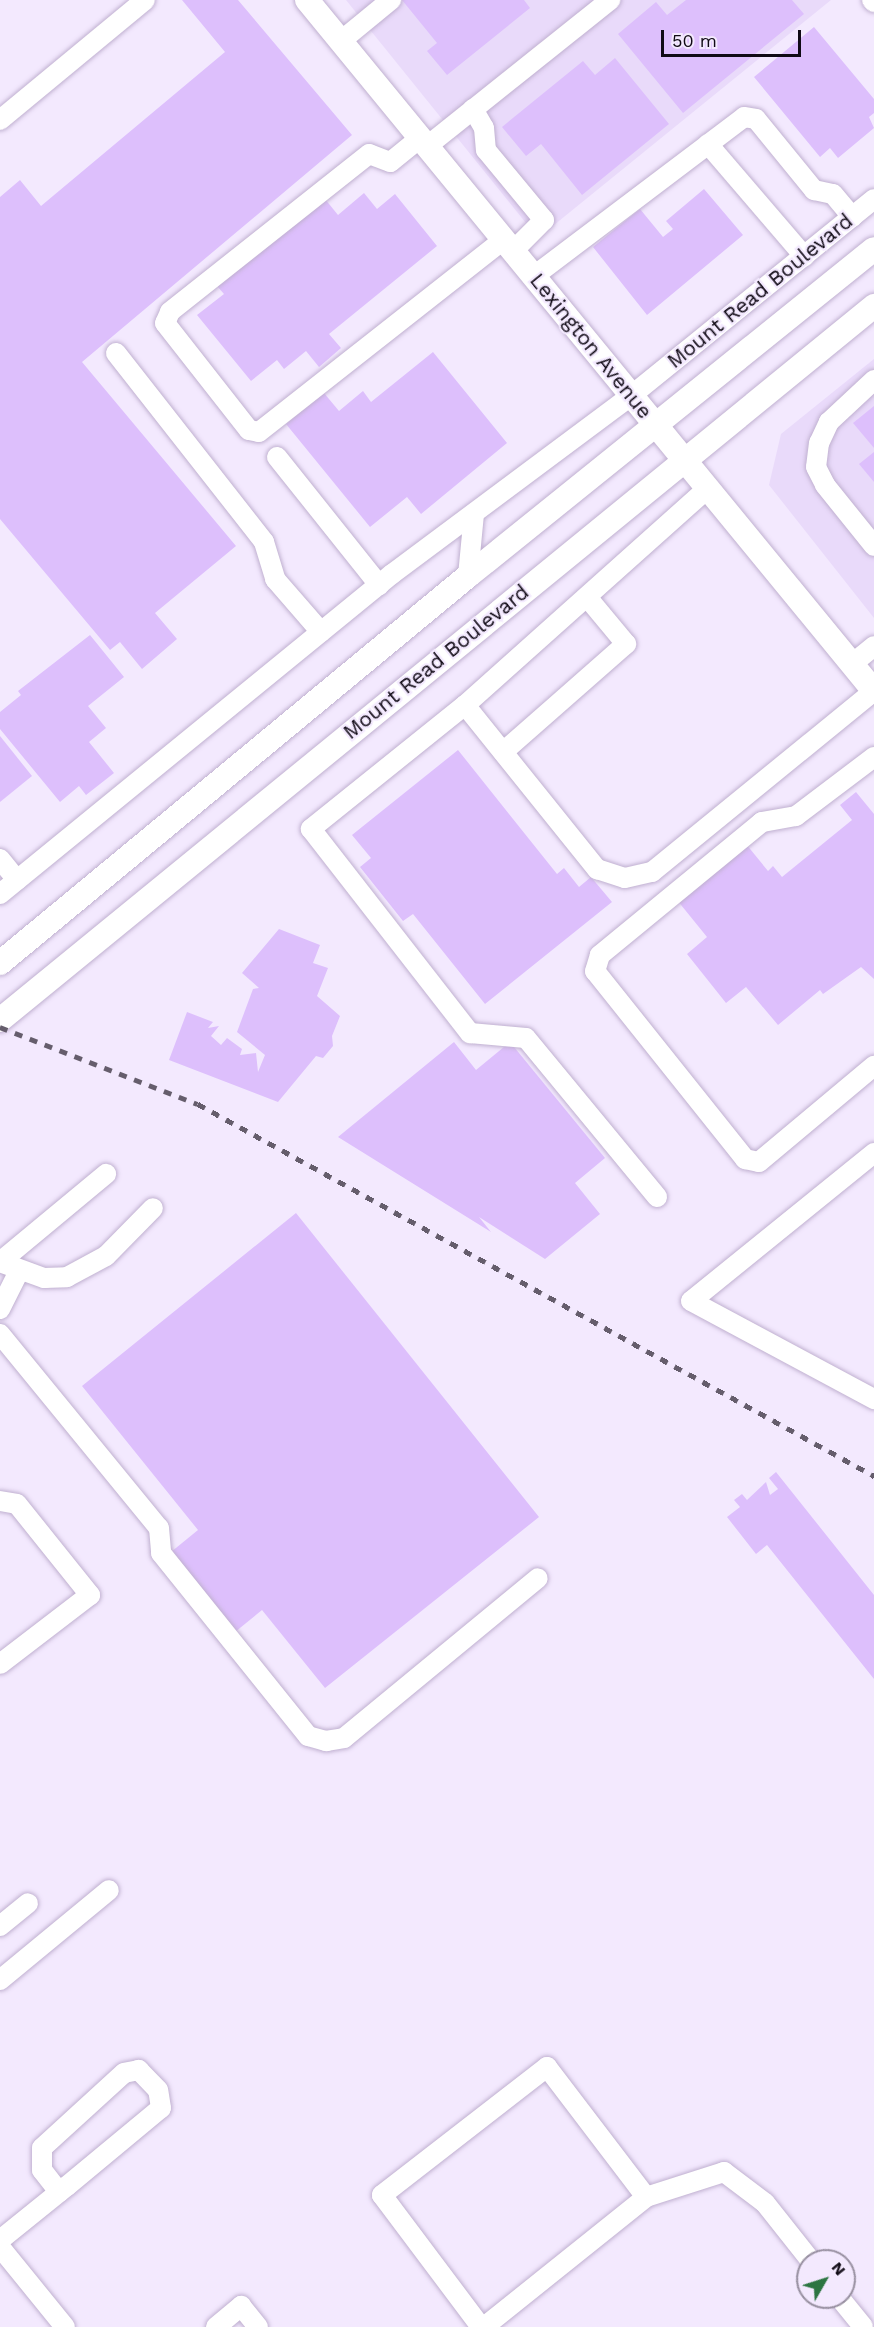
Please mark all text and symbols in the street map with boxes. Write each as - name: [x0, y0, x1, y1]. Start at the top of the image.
- scale bar: [664, 18, 804, 56]
- text: 50 m: [672, 30, 717, 51]
- street label: Mount Read Boulevard: [662, 208, 858, 374]
- street label: Lexington Avenue: [524, 268, 658, 424]
- street label: Mount Read Boulevard: [338, 579, 534, 745]
- north arrow: [796, 2249, 856, 2309]
- text: N: [828, 2258, 850, 2279]

